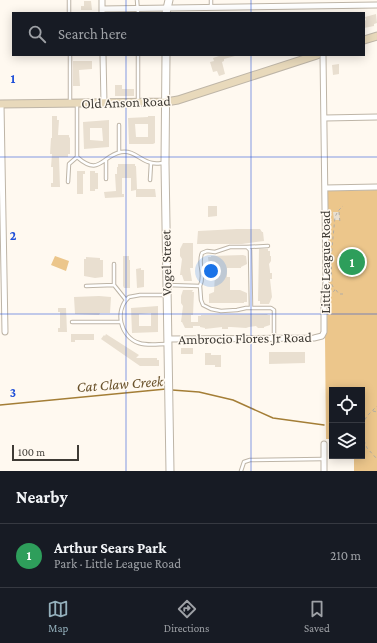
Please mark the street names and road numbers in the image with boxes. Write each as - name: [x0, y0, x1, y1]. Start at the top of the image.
- street label: Old Anson Road: [81, 92, 172, 112]
- street label: Little League Road: [317, 210, 333, 314]
- street label: Vogel Street: [157, 229, 175, 296]
- street label: Ambrocio Flores Jr Road: [178, 329, 313, 347]

